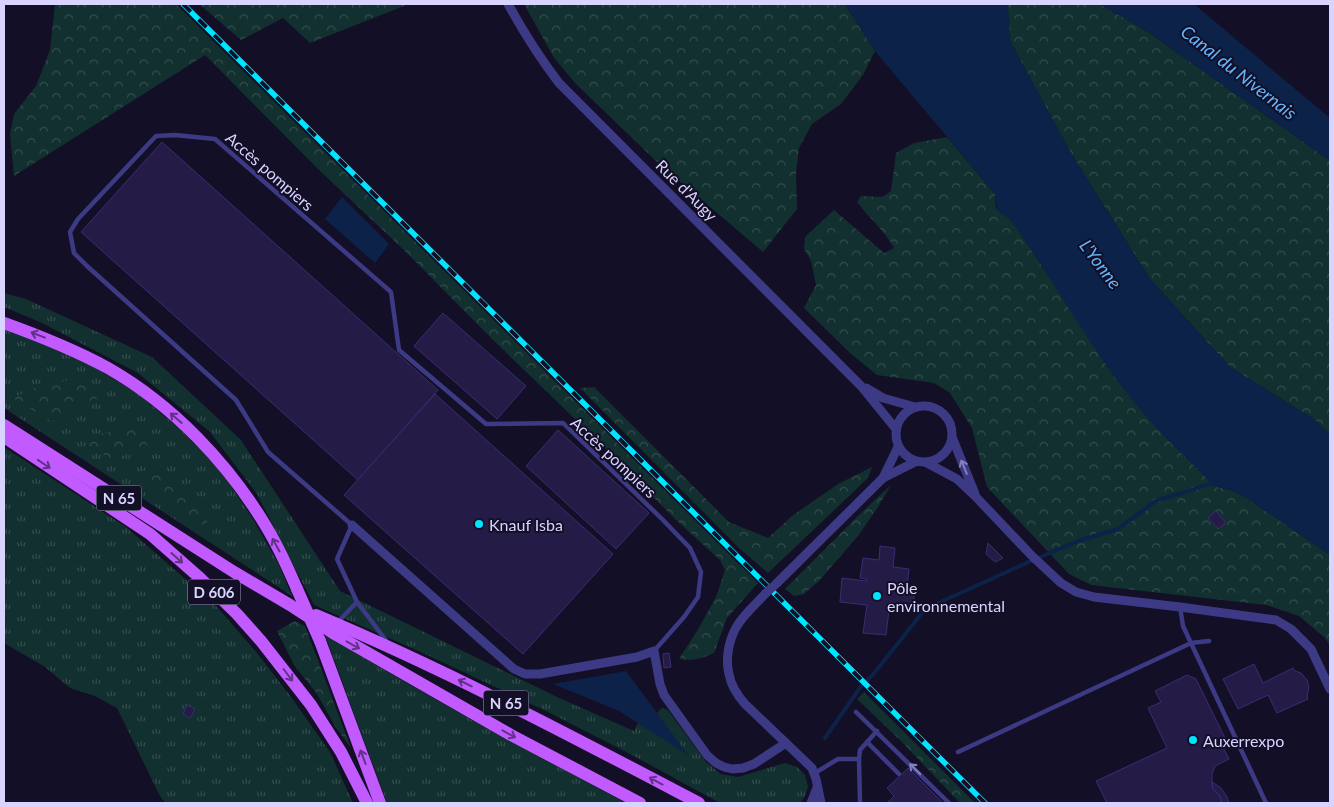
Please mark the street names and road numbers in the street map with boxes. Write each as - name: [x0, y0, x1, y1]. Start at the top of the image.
- street label: Accès pompiers: [222, 128, 318, 214]
- street label: Rue d'Augy: [652, 155, 722, 225]
- street label: Accès pompiers: [567, 412, 661, 502]
- road number: N 65: [96, 486, 142, 510]
- road number: D 606: [188, 580, 240, 604]
- road number: N 65: [484, 690, 528, 716]

